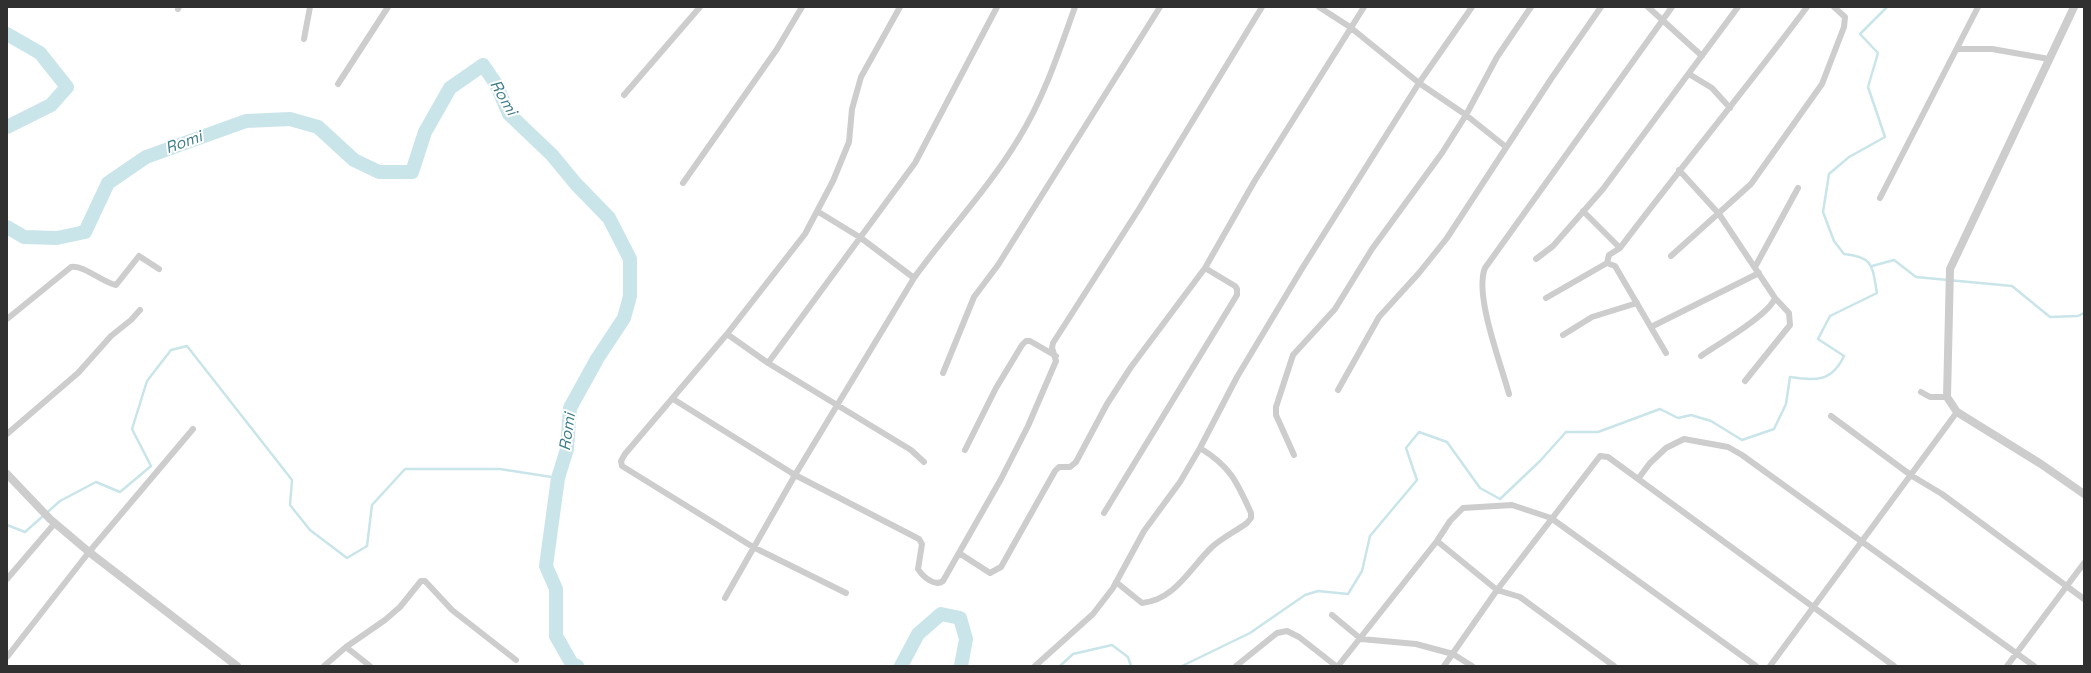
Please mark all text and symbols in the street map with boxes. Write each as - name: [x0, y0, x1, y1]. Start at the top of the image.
- water label: Romi: [485, 77, 521, 119]
- water label: Romi: [163, 128, 205, 158]
- water label: Romi: [556, 412, 580, 452]

